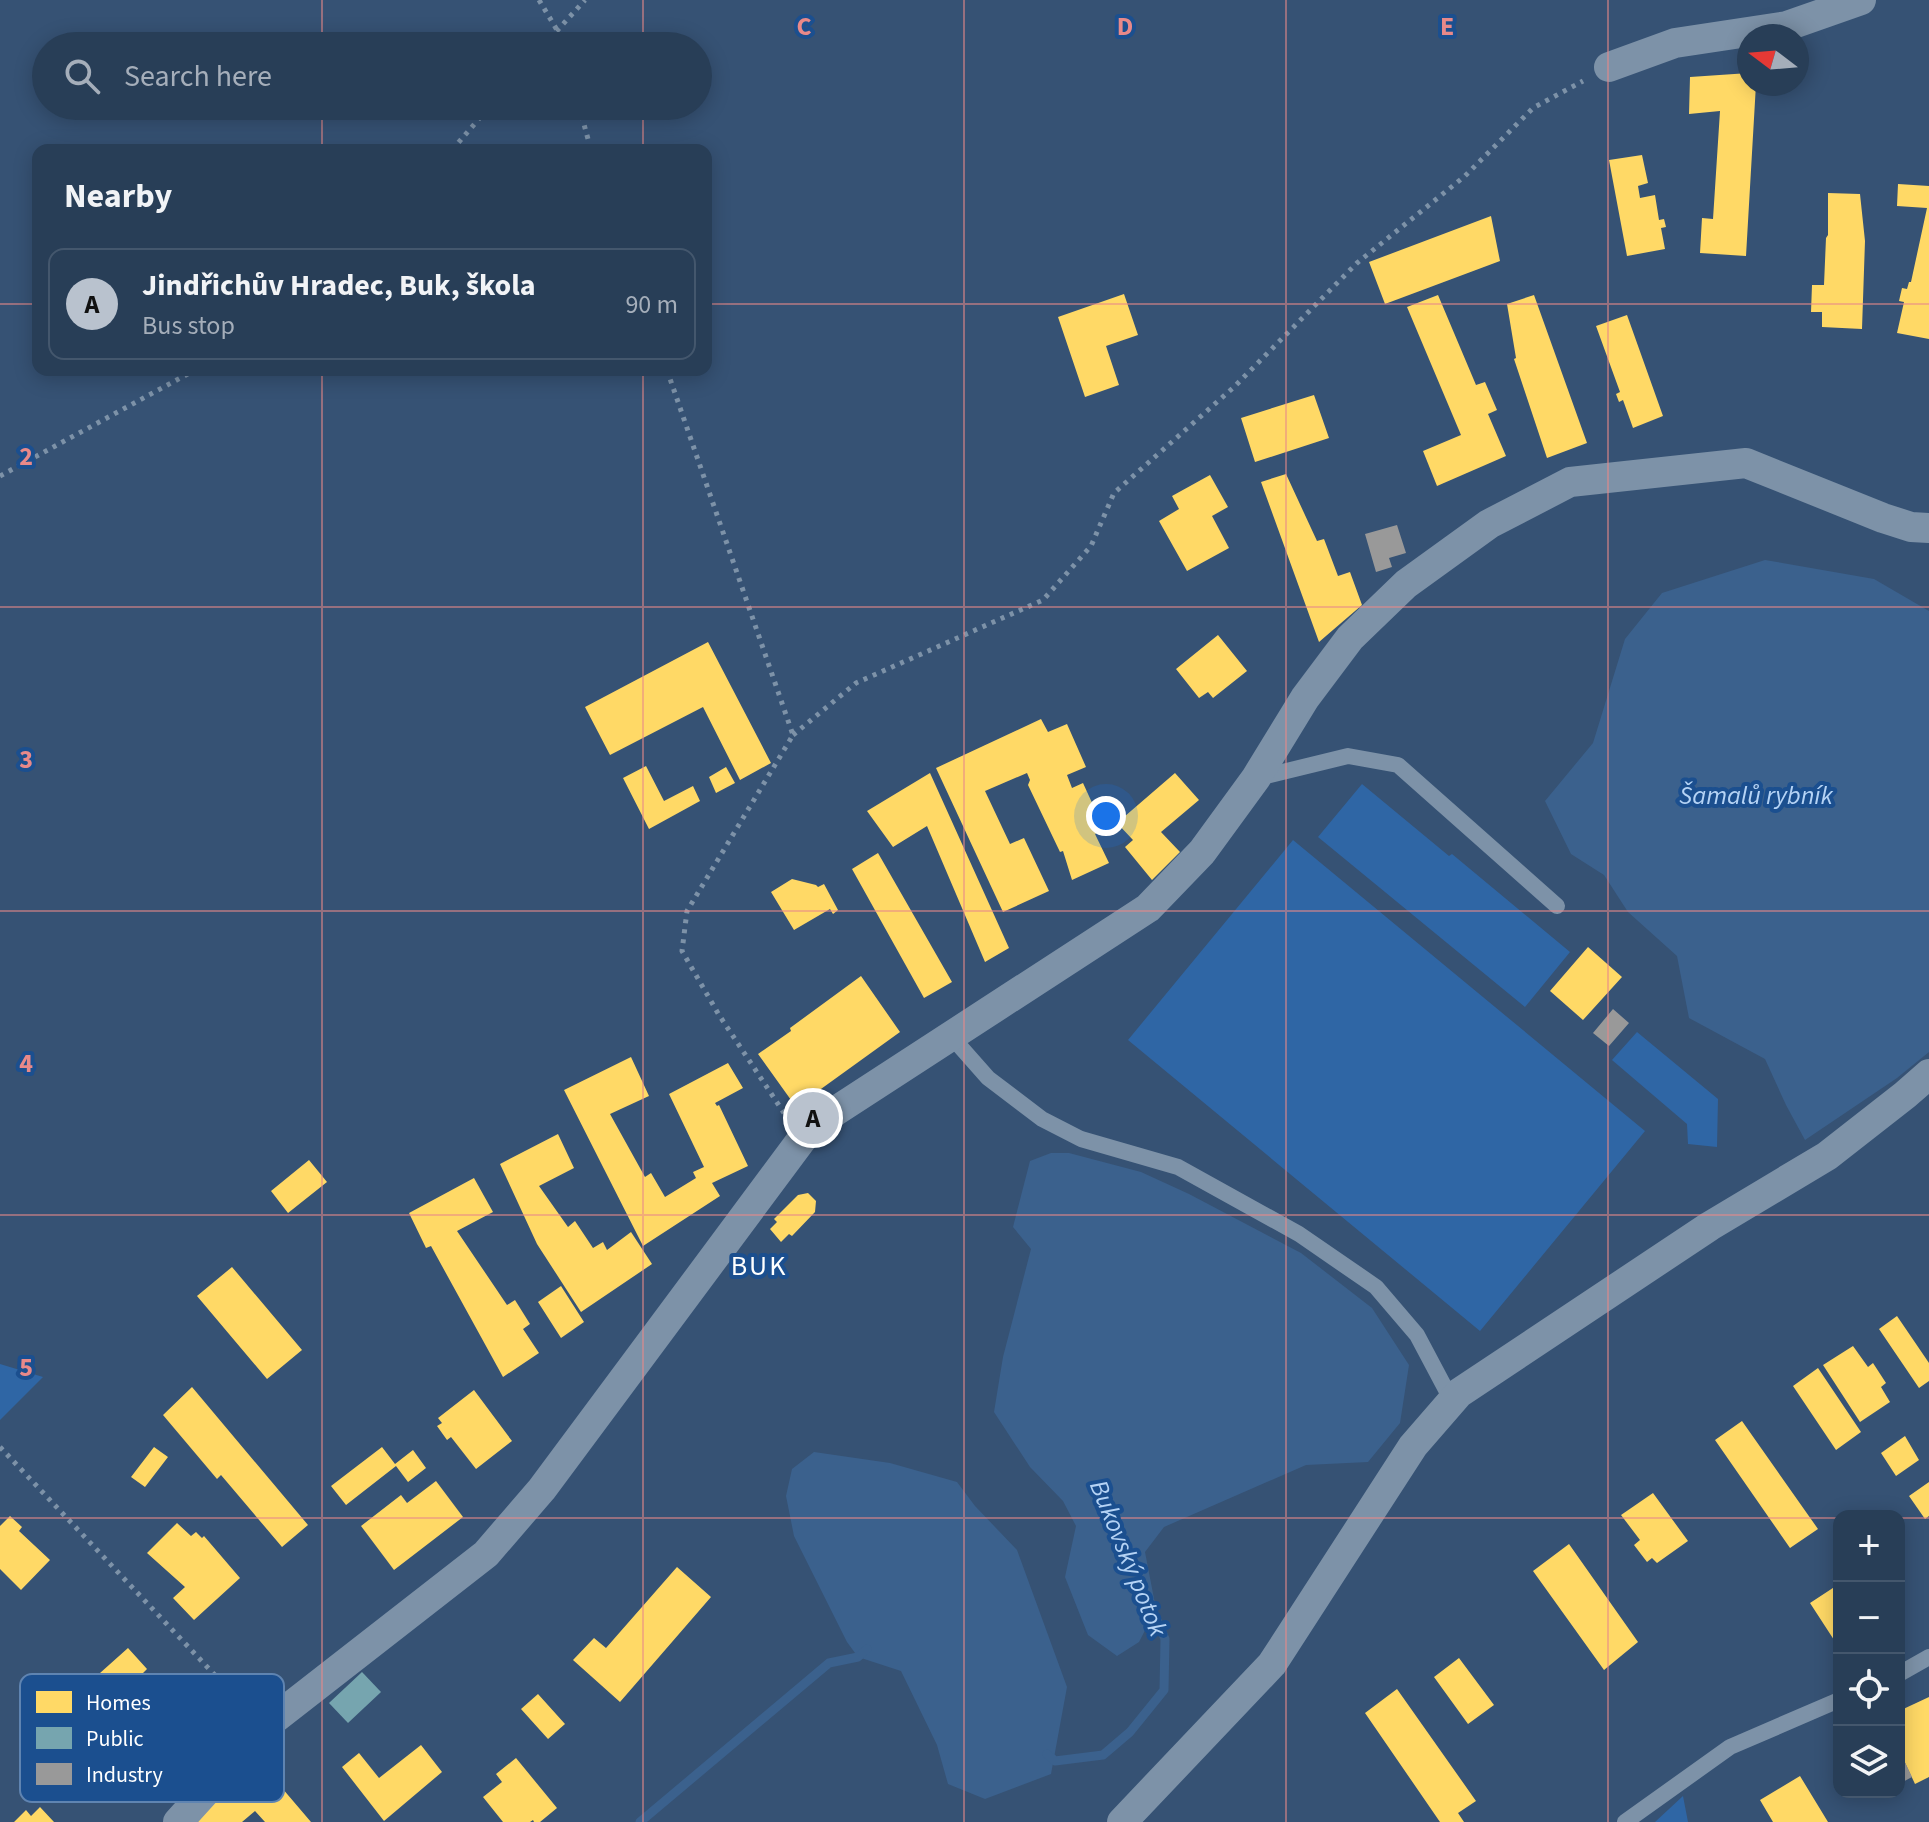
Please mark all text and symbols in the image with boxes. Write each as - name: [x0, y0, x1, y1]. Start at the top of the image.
- text: C: [796, 8, 812, 45]
- text: D: [1117, 8, 1133, 45]
- text: E: [1440, 8, 1454, 45]
- north arrow: [1737, 24, 1809, 96]
- search box: [32, 32, 712, 120]
- icon: search: [60, 54, 104, 98]
- text: Search here: [124, 55, 272, 98]
- text: Nearby: [64, 172, 172, 221]
- text: Jindřichův Hradec, Buk, škola: [142, 264, 536, 307]
- text: A: [85, 286, 99, 323]
- text: 90 m: [625, 286, 678, 323]
- text: Bus stop: [142, 307, 235, 344]
- text: 2: [19, 438, 33, 475]
- text: 3: [19, 741, 33, 778]
- water label: Šamalů rybník: [1679, 777, 1834, 814]
- your location: [1086, 796, 1126, 836]
- text: 4: [19, 1045, 33, 1082]
- pin: A: [787, 1088, 839, 1148]
- district label: BUK: [731, 1246, 787, 1286]
- text: 5: [19, 1349, 33, 1386]
- water label: Bukovský potok: [1080, 1474, 1177, 1643]
- map controls: [1833, 1510, 1905, 1798]
- button: +: [1833, 1510, 1905, 1582]
- button: −: [1833, 1582, 1905, 1654]
- button: locate: [1833, 1654, 1905, 1726]
- legend: [20, 1674, 284, 1802]
- text: Homes: [86, 1687, 151, 1719]
- text: Public: [86, 1723, 144, 1755]
- button: layers: [1833, 1726, 1905, 1798]
- text: Industry: [86, 1759, 163, 1791]

